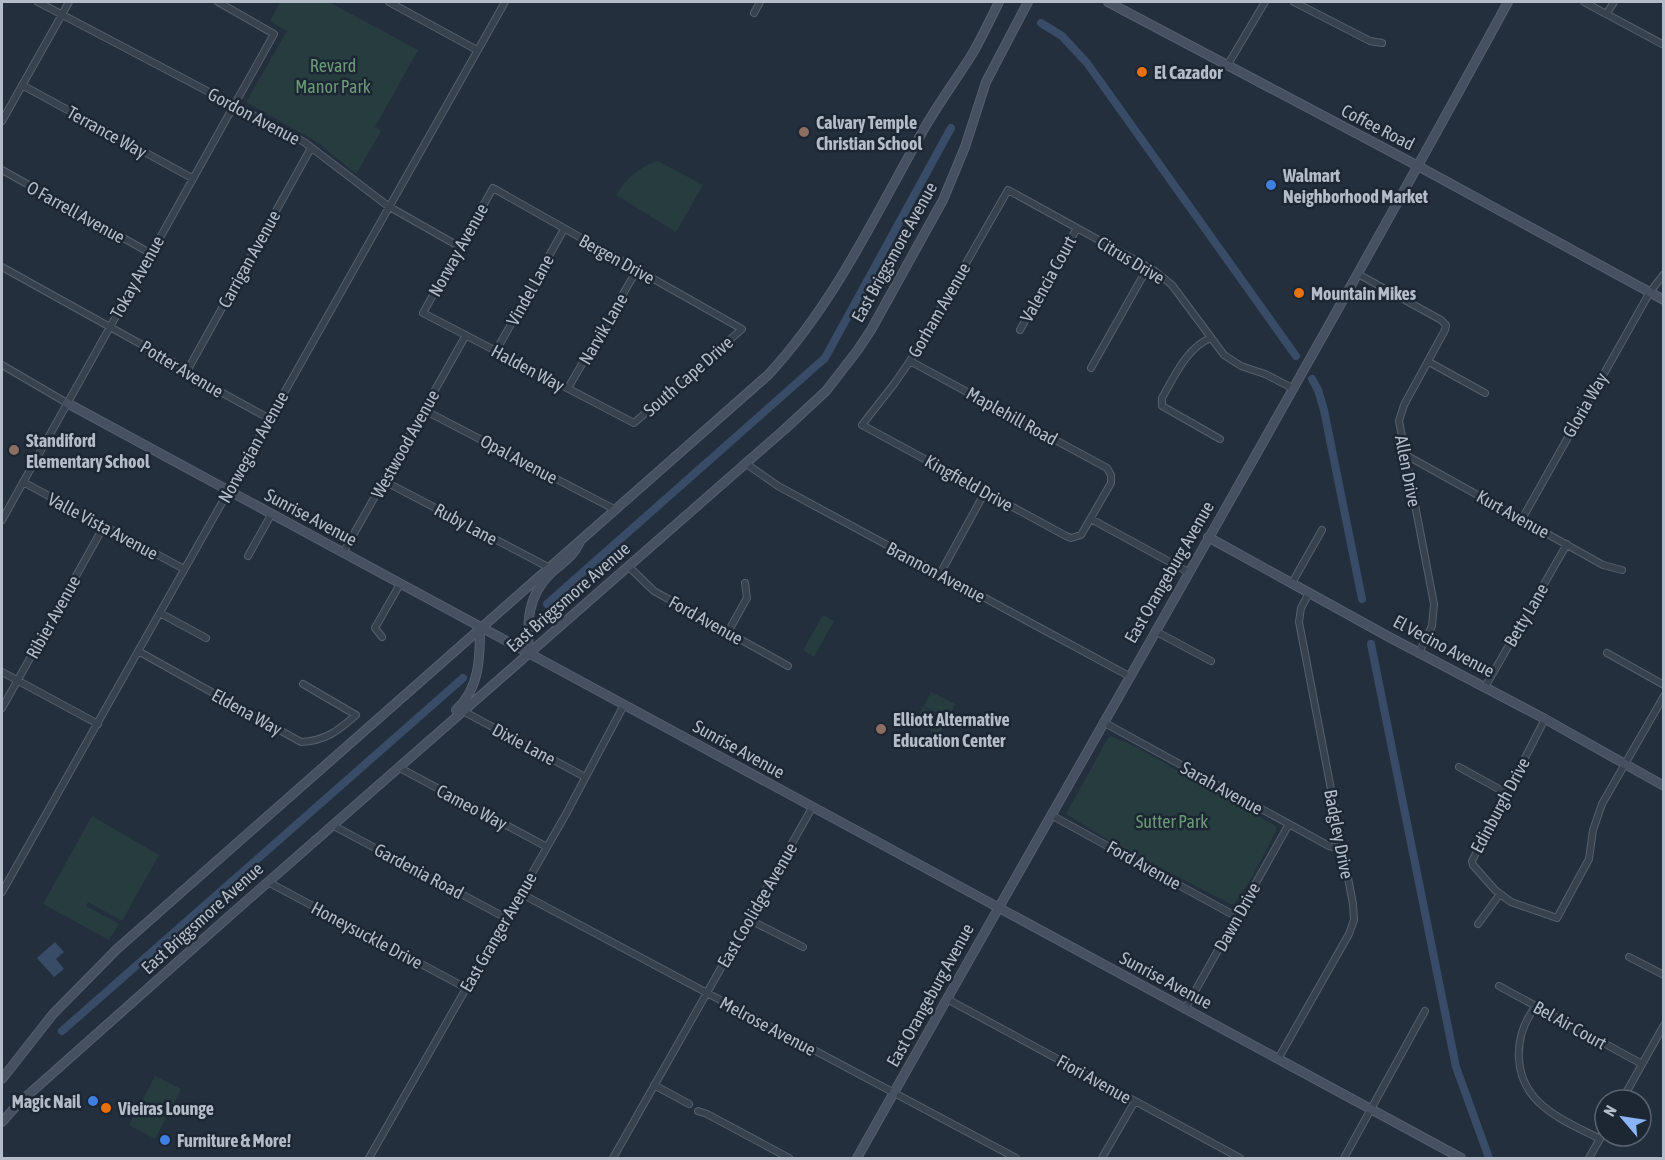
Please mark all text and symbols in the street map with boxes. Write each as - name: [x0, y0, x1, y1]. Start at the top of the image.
- park label: Revard Manor Park: [295, 55, 371, 97]
- place label: El Cazador: [1154, 62, 1223, 83]
- marker: El Cazador: [1135, 65, 1149, 79]
- street label: Gordon Avenue: [204, 83, 304, 149]
- street label: Coffee Road: [1338, 100, 1418, 154]
- street label: Terrance Way: [63, 101, 151, 163]
- place label: Calvary Temple Christian School: [816, 112, 922, 154]
- marker: Calvary Temple Christian School: [797, 125, 811, 139]
- place label: Walmart Neighborhood Market: [1282, 165, 1429, 207]
- street label: O Farrell Avenue: [23, 176, 129, 248]
- street label: East Briggsmore Avenue: [847, 178, 941, 326]
- marker: Walmart Neighborhood Market: [1264, 178, 1278, 192]
- street label: Norway Avenue: [424, 200, 492, 300]
- street label: Carrigan Avenue: [214, 207, 284, 311]
- street label: Bergen Drive: [576, 230, 658, 288]
- street label: Tokay Avenue: [106, 232, 168, 322]
- street label: Valencia Court: [1016, 232, 1080, 326]
- street label: Citrus Drive: [1093, 232, 1169, 288]
- street label: Vindel Lane: [502, 251, 558, 329]
- street label: Gorham Avenue: [903, 259, 975, 361]
- place label: Mountain Mikes: [1311, 283, 1417, 304]
- marker: Mountain Mikes: [1292, 286, 1306, 300]
- street label: Narvik Lane: [574, 290, 632, 368]
- street label: South Cape Drive: [639, 331, 737, 421]
- street label: Potter Avenue: [137, 336, 227, 402]
- street label: Halden Way: [488, 340, 568, 396]
- street label: Gloria Way: [1558, 369, 1612, 441]
- street label: Maplehill Road: [963, 382, 1061, 450]
- street label: Westwood Avenue: [367, 386, 443, 502]
- street label: Norwegian Avenue: [214, 388, 292, 506]
- place label: Standiford Elementary School: [26, 430, 150, 472]
- street label: Opal Avenue: [477, 430, 561, 488]
- street label: Allen Drive: [1391, 433, 1425, 509]
- marker: Standiford Elementary School: [7, 443, 21, 457]
- street label: Kingfield Drive: [921, 450, 1017, 516]
- street label: Sunrise Avenue: [261, 484, 361, 550]
- street label: Kurt Avenue: [1473, 485, 1553, 543]
- street label: Valle Vista Avenue: [44, 488, 162, 564]
- street label: East Orangeburg Avenue: [1120, 497, 1218, 647]
- street label: Ruby Lane: [431, 499, 501, 549]
- street label: Brannon Avenue: [883, 537, 989, 607]
- street label: East Briggsmore Avenue: [502, 538, 634, 656]
- street label: Ribier Avenue: [22, 572, 84, 662]
- street label: Betty Lane: [1500, 580, 1552, 650]
- street label: Ford Avenue: [665, 591, 747, 649]
- street label: El Vecino Avenue: [1390, 611, 1498, 681]
- street label: Eldena Way: [208, 684, 286, 740]
- place label: Elliott Alternative Education Center: [893, 709, 1010, 751]
- street label: Sunrise Avenue: [690, 715, 788, 783]
- street label: Dixie Lane: [489, 719, 559, 769]
- marker: Elliott Alternative Education Center: [874, 722, 888, 736]
- street label: Edinburgh Drive: [1466, 754, 1534, 856]
- street label: Sarah Avenue: [1177, 757, 1267, 819]
- street label: Cameo Way: [433, 780, 511, 834]
- street label: Badgley Drive: [1320, 788, 1358, 880]
- park label: Sutter Park: [1136, 811, 1208, 832]
- street label: Ford Avenue: [1103, 836, 1185, 894]
- street label: Gardenia Road: [371, 839, 467, 903]
- street label: East Coolidge Avenue: [713, 839, 801, 971]
- street label: East Briggsmore Avenue: [137, 858, 267, 978]
- street label: East Granger Avenue: [455, 868, 541, 996]
- street label: Dawn Drive: [1210, 879, 1264, 955]
- street label: Honeysuckle Drive: [308, 897, 426, 973]
- street label: East Orangeburg Avenue: [882, 920, 978, 1070]
- street label: Sunrise Avenue: [1116, 947, 1216, 1013]
- street label: Melrose Avenue: [716, 992, 820, 1060]
- street label: Bel Air Court: [1530, 996, 1610, 1054]
- street label: Fiori Avenue: [1053, 1050, 1135, 1108]
- north arrow: [1593, 1088, 1653, 1148]
- place label: Magic Nail: [12, 1091, 81, 1112]
- marker: Magic Nail: [86, 1094, 100, 1108]
- place label: Vieiras Lounge: [117, 1098, 214, 1119]
- marker: Vieiras Lounge: [99, 1101, 113, 1115]
- text: N: [1600, 1102, 1620, 1119]
- place label: Furniture & More!: [177, 1130, 292, 1151]
- marker: Furniture & More!: [158, 1133, 172, 1147]

